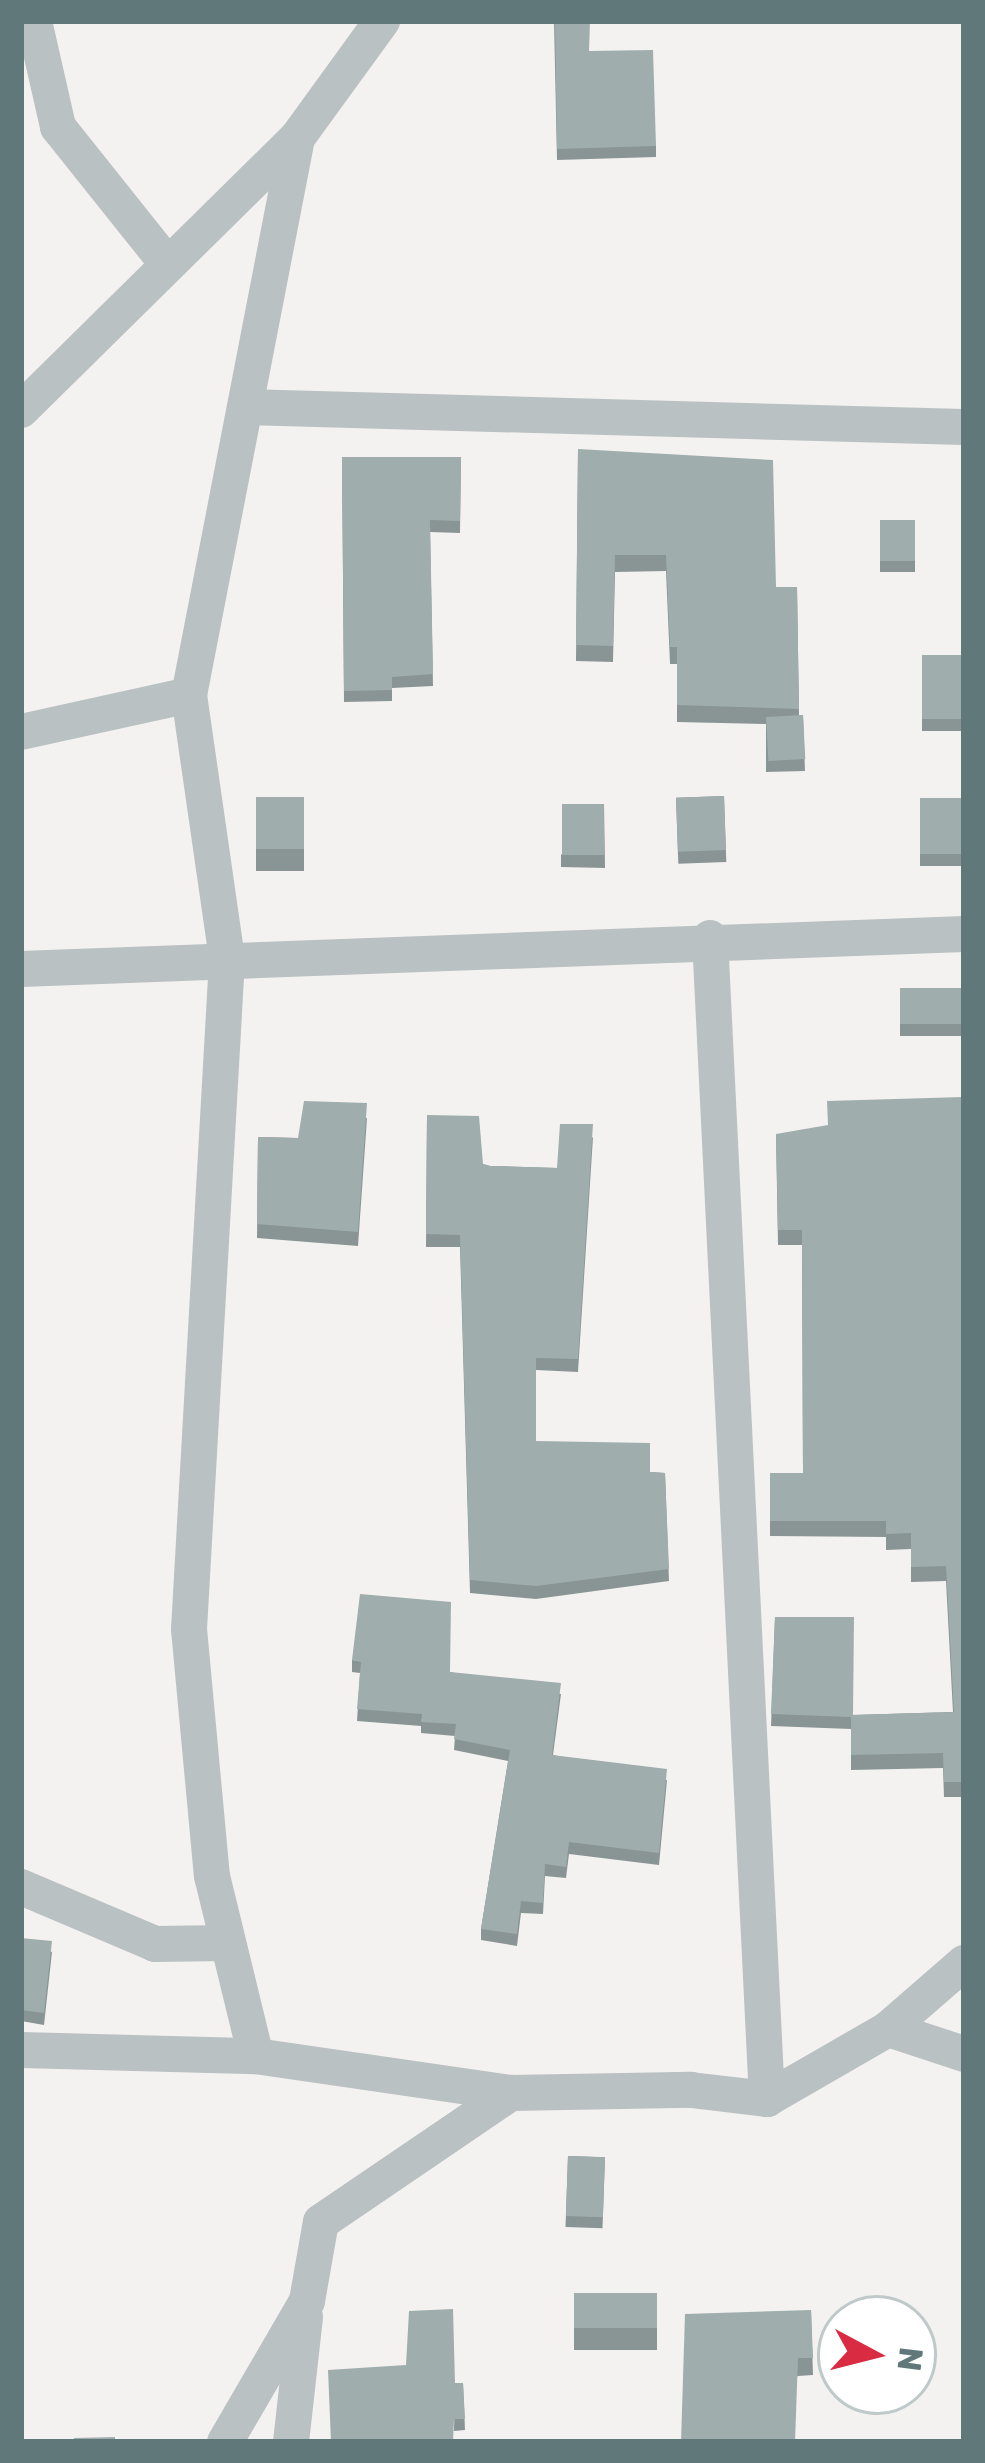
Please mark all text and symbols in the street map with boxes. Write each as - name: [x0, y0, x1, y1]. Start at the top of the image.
- north arrow: [817, 2295, 937, 2415]
- text: N: [889, 2345, 931, 2373]

